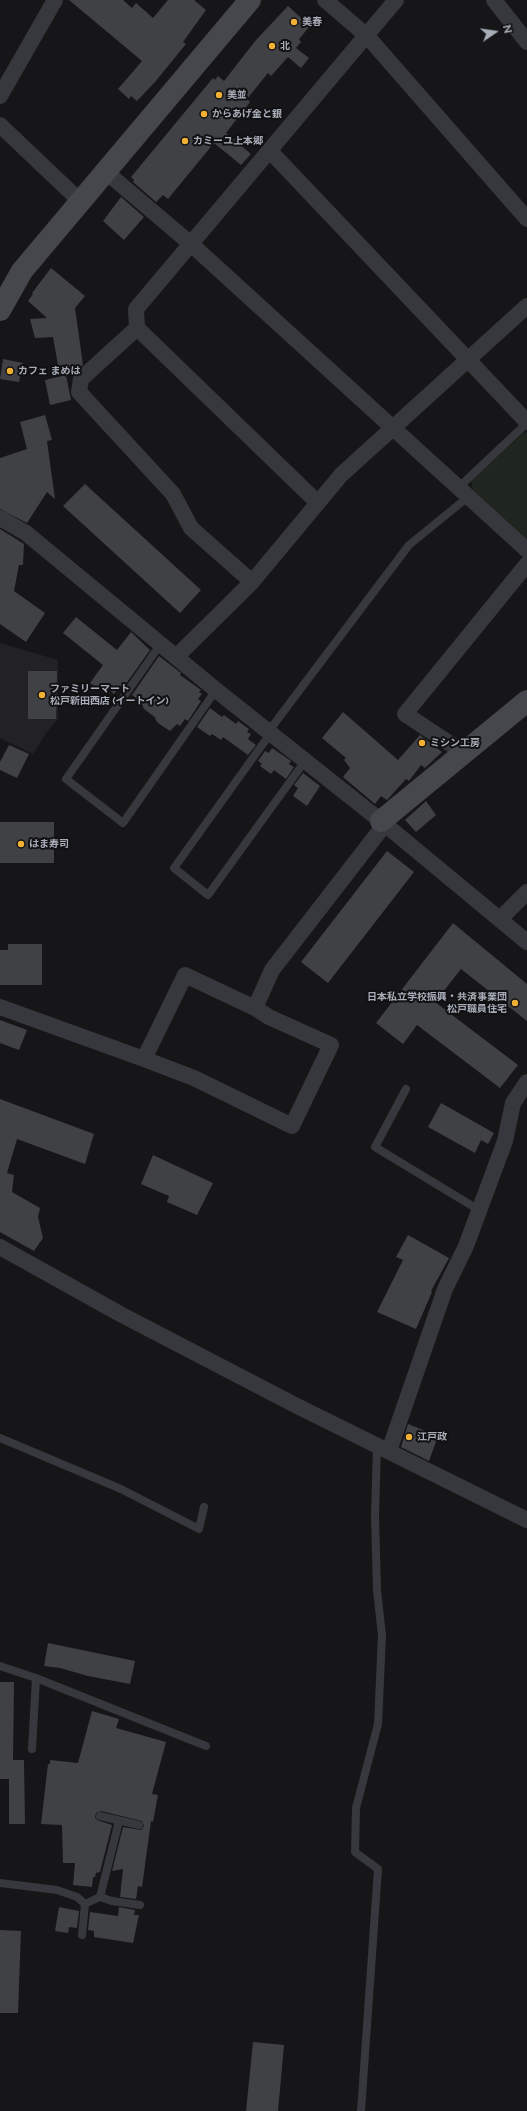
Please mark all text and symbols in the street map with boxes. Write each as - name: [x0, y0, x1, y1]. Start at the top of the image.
- north arrow: [475, 12, 515, 52]
- place label: 美春: [302, 16, 322, 28]
- marker: 美春: [289, 17, 299, 27]
- text: N: [500, 24, 514, 35]
- place label: 北: [280, 40, 290, 52]
- marker: 北: [267, 41, 277, 51]
- place label: 美並: [227, 89, 247, 101]
- marker: 美並: [214, 90, 224, 100]
- place label: からあげ金と銀: [212, 108, 282, 120]
- marker: からあげ金と銀: [199, 109, 209, 119]
- place label: カミーユ上本郷: [193, 135, 263, 147]
- marker: カミーユ上本郷: [180, 136, 190, 146]
- place label: カフェ まめは: [18, 365, 80, 377]
- marker: カフェ まめは: [5, 366, 15, 376]
- place label: ファミリーマート 松戸新田西店 (イートイン): [50, 683, 169, 706]
- marker: ファミリーマート 松戸新田西店 (イートイン): [37, 690, 47, 700]
- place label: ミシン工房: [430, 737, 480, 749]
- marker: ミシン工房: [417, 738, 427, 748]
- place label: はま寿司: [29, 838, 69, 850]
- marker: はま寿司: [16, 839, 26, 849]
- place label: 日本私立学校振興・共済事業団 松戸職員住宅: [367, 991, 507, 1014]
- marker: 日本私立学校振興・共済事業団 松戸職員住宅: [510, 998, 520, 1008]
- place label: 江戸政: [417, 1431, 447, 1443]
- marker: 江戸政: [404, 1432, 414, 1442]

